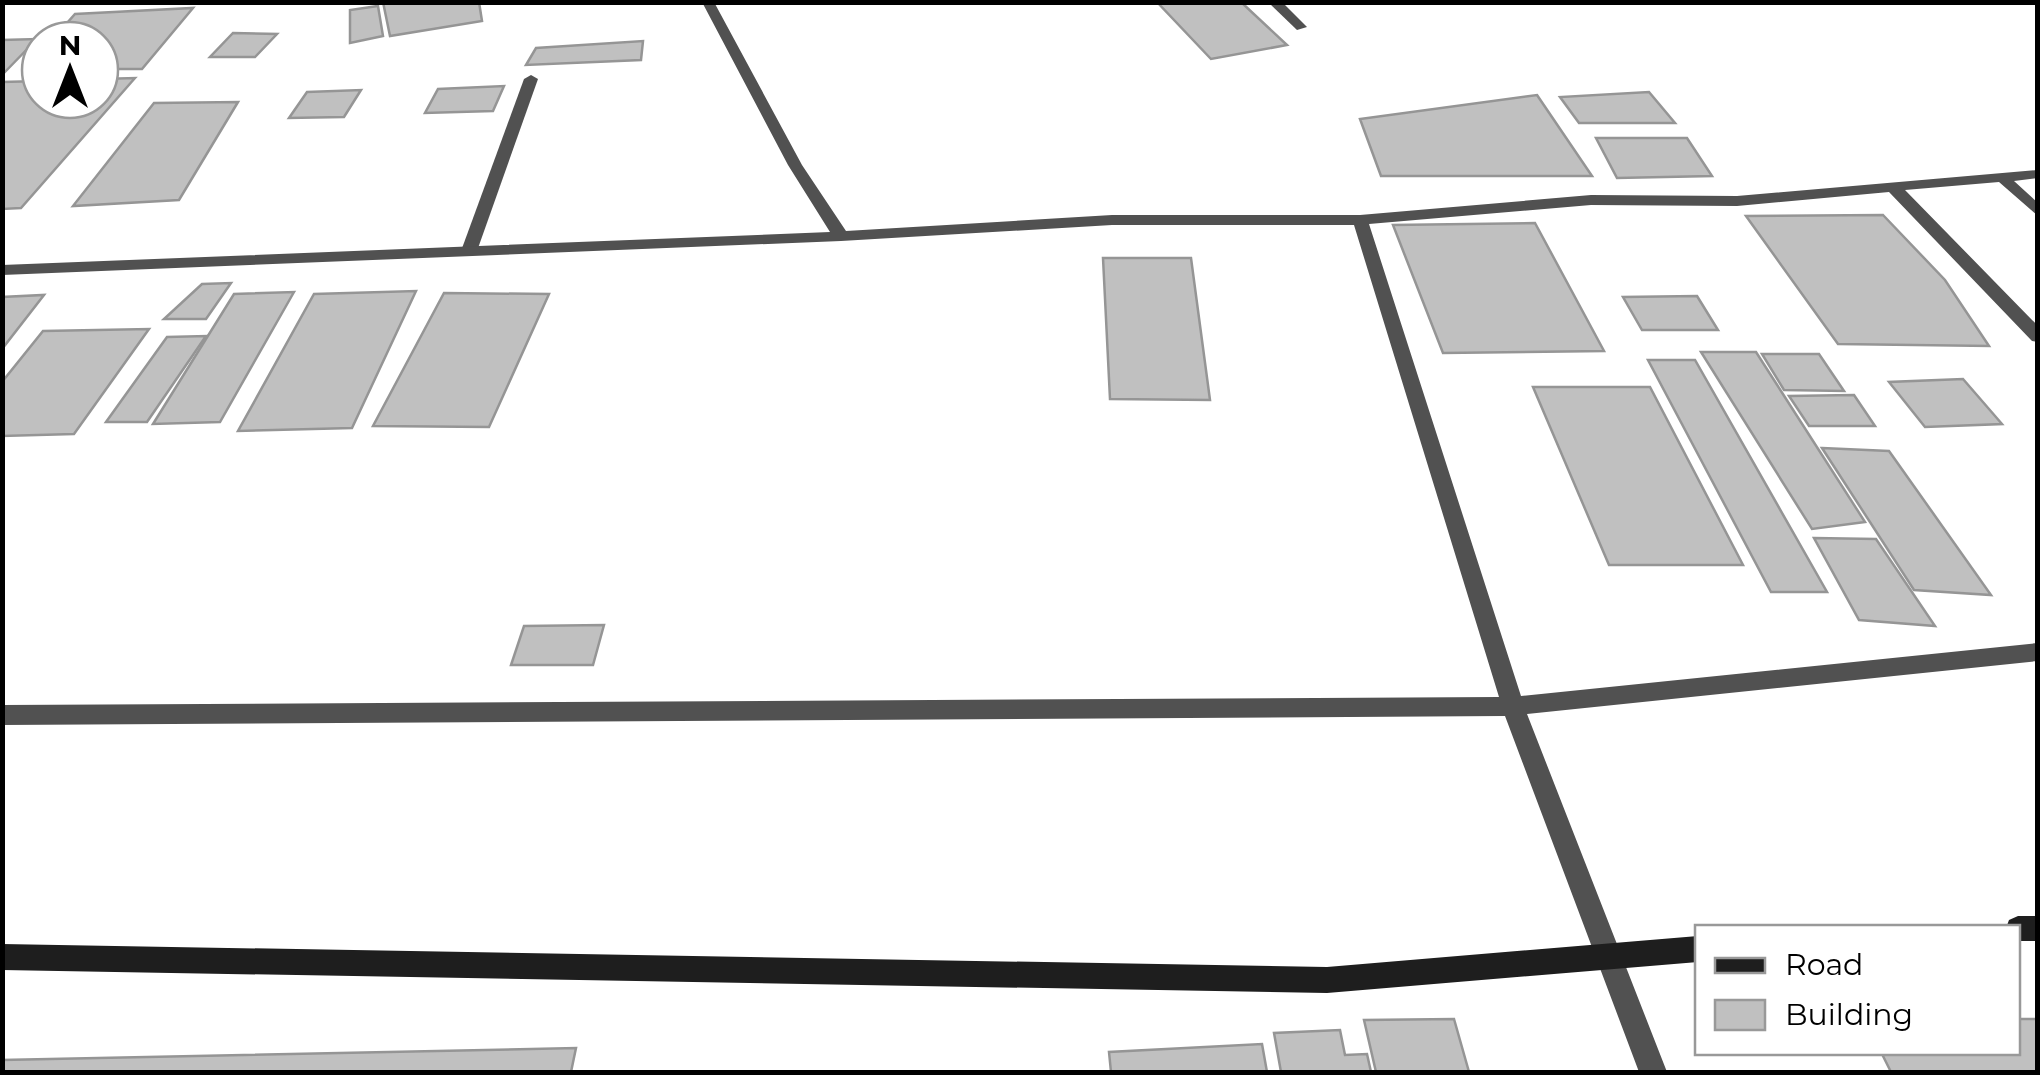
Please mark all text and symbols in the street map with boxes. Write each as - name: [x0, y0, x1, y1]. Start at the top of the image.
- north arrow: [20, 20, 120, 120]
- text: N: [59, 28, 81, 62]
- legend: [1695, 925, 2020, 1055]
- text: Road: [1785, 946, 1863, 983]
- text: Building: [1785, 996, 1913, 1033]

